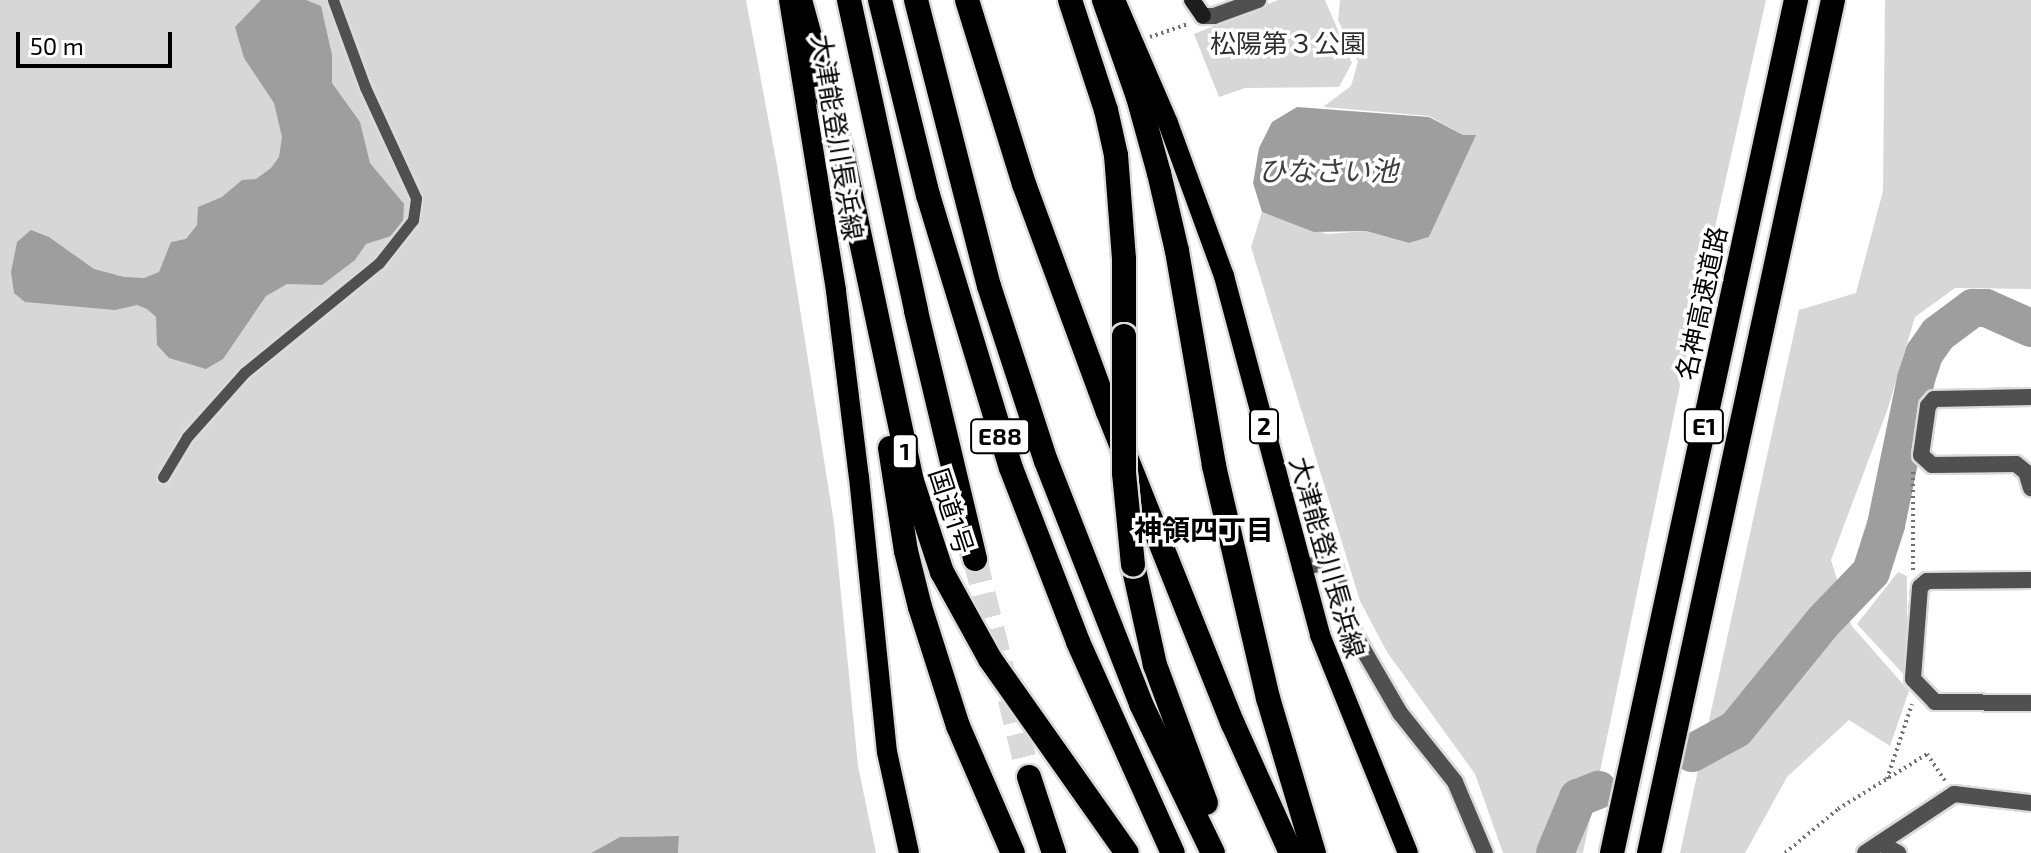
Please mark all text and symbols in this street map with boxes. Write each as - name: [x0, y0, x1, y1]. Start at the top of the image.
- scale bar: [20, 16, 176, 66]
- park label: 松陽第３公園: [1210, 27, 1366, 59]
- text: 50 m: [30, 31, 84, 60]
- street label: 大津能登川長浜線: [806, 32, 870, 242]
- water label: ひなさい池: [1258, 153, 1398, 187]
- street label: 名神高速道路: [1670, 223, 1732, 383]
- road number: 2: [1248, 406, 1280, 446]
- road number: E1: [1682, 406, 1726, 446]
- road number: E88: [970, 416, 1030, 456]
- road number: 1: [891, 431, 919, 471]
- street label: 大津能登川長浜線: [1284, 453, 1372, 661]
- street label: 国道1号: [924, 464, 980, 558]
- district label: 神領四丁目: [1134, 512, 1274, 546]

